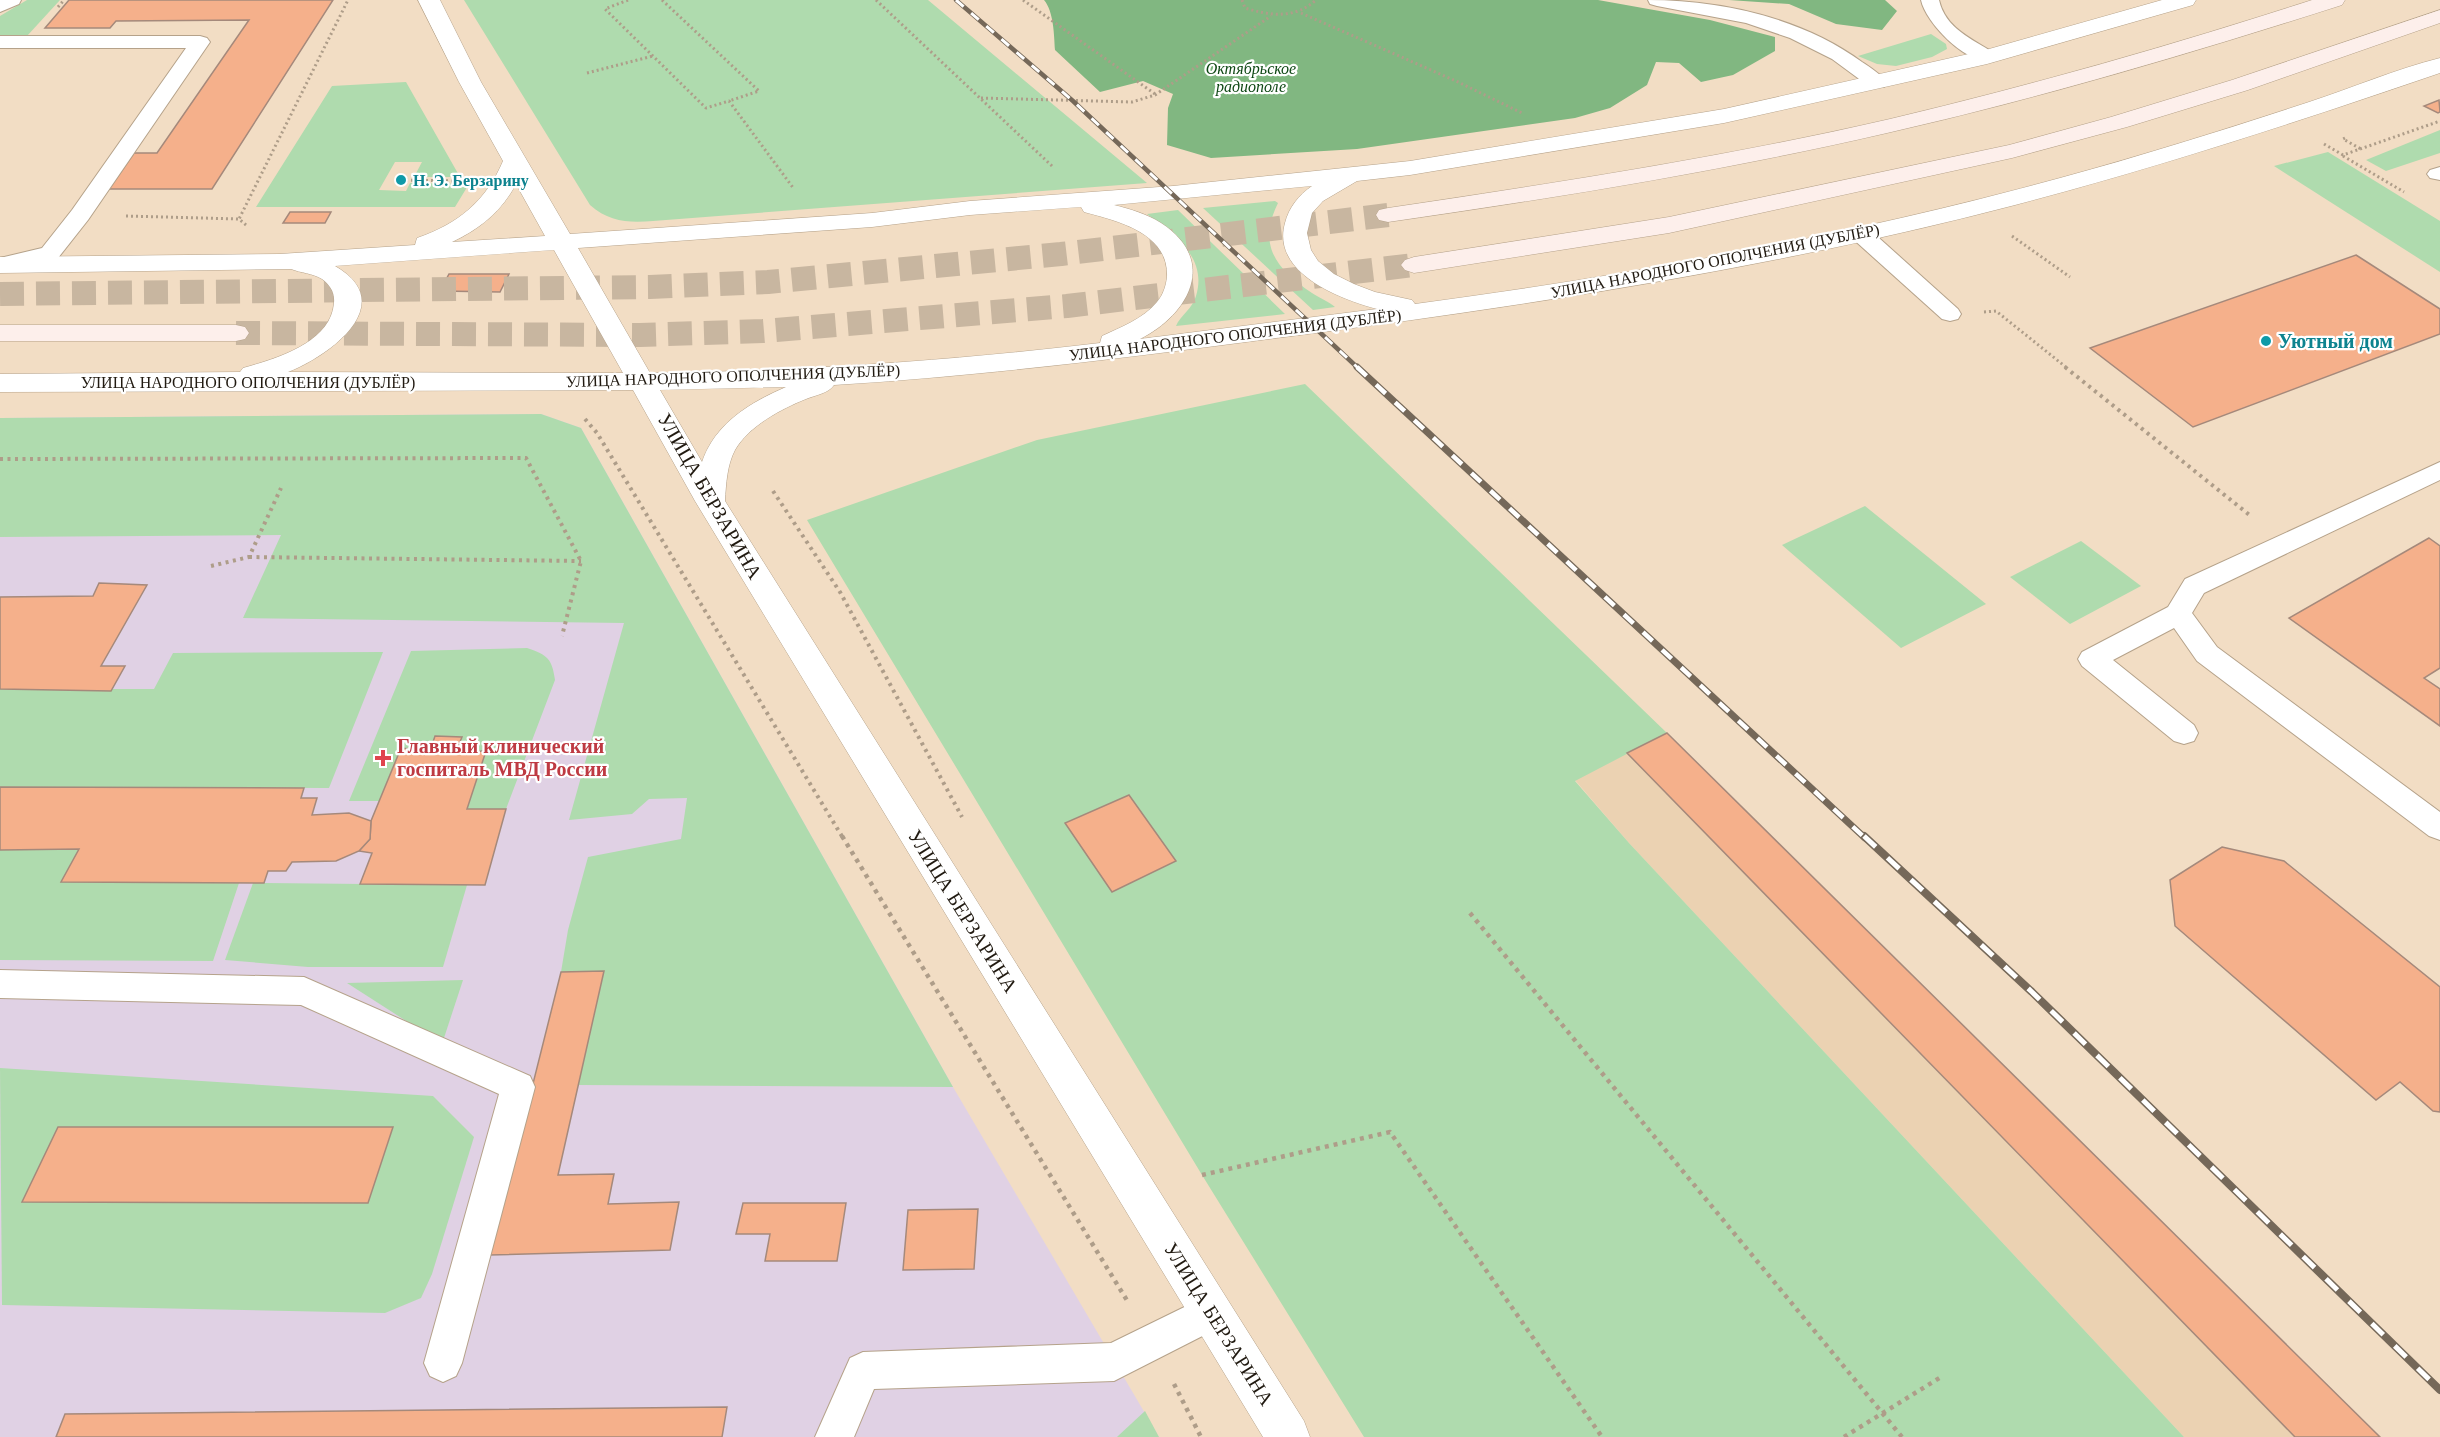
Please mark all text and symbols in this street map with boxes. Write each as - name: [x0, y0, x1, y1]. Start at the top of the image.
- park label: Октябрьское радиополе: [1206, 60, 1296, 96]
- place label: Н. Э. Берзарину: [413, 172, 529, 190]
- marker: Н. Э. Берзарину: [394, 173, 408, 187]
- street label: УЛИЦА НАРОДНОГО ОПОЛЧЕНИЯ (ДУБЛЁР): [1549, 221, 1881, 302]
- street label: УЛИЦА НАРОДНОГО ОПОЛЧЕНИЯ (ДУБЛЁР): [1068, 306, 1402, 365]
- place label: Уютный дом: [2278, 330, 2393, 352]
- marker: Уютный дом: [2259, 334, 2273, 348]
- street label: УЛИЦА НАРОДНОГО ОПОЛЧЕНИЯ (ДУБЛЁР): [566, 362, 900, 391]
- street label: УЛИЦА НАРОДНОГО ОПОЛЧЕНИЯ (ДУБЛЁР): [81, 374, 415, 392]
- street label: УЛИЦА БЕРЗАРИНА: [653, 409, 767, 584]
- place label: Главный клинический госпиталь МВД России: [397, 735, 607, 781]
- marker: Главный клинический госпиталь МВД России: [374, 749, 392, 767]
- street label: УЛИЦА БЕРЗАРИНА: [903, 826, 1022, 997]
- street label: УЛИЦА БЕРЗАРИНА: [1159, 1239, 1278, 1410]

